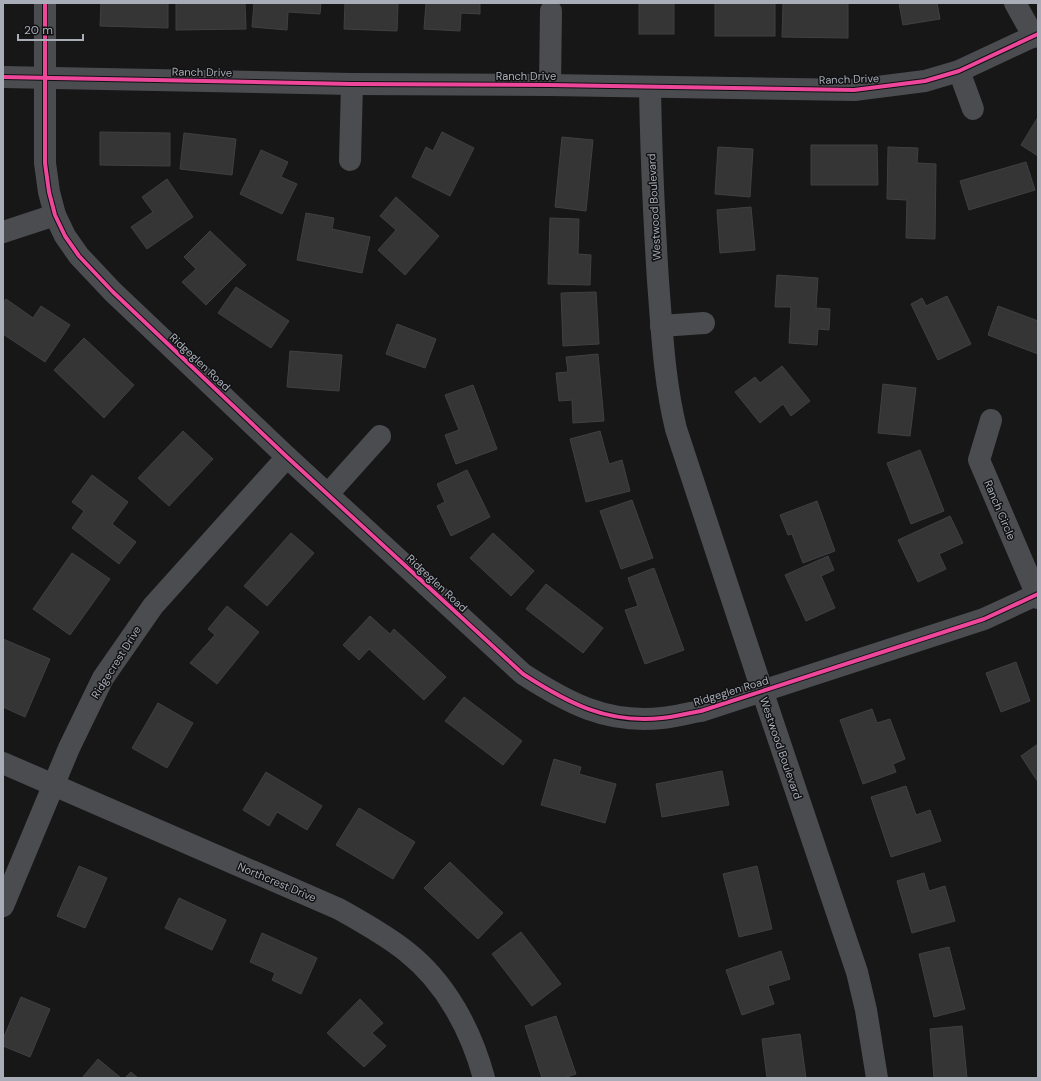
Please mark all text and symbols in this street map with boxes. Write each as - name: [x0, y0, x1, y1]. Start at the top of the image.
- scale bar: [18, 16, 83, 42]
- text: 20 m: [24, 22, 53, 38]
- street label: Ranch Drive: [172, 64, 232, 80]
- street label: Ranch Drive: [496, 69, 556, 83]
- street label: Ranch Drive: [819, 71, 879, 87]
- street label: Westwood Boulevard: [644, 153, 664, 261]
- street label: Ridgeglen Road: [167, 330, 233, 394]
- street label: Ranch Circle: [981, 478, 1019, 542]
- street label: Ridgeglen Road: [404, 551, 470, 615]
- street label: Ridgecrest Drive: [88, 623, 144, 701]
- street label: Ridgeglen Road: [692, 673, 770, 709]
- street label: Westwood Boulevard: [757, 695, 805, 801]
- street label: Northcrest Drive: [236, 859, 318, 905]

